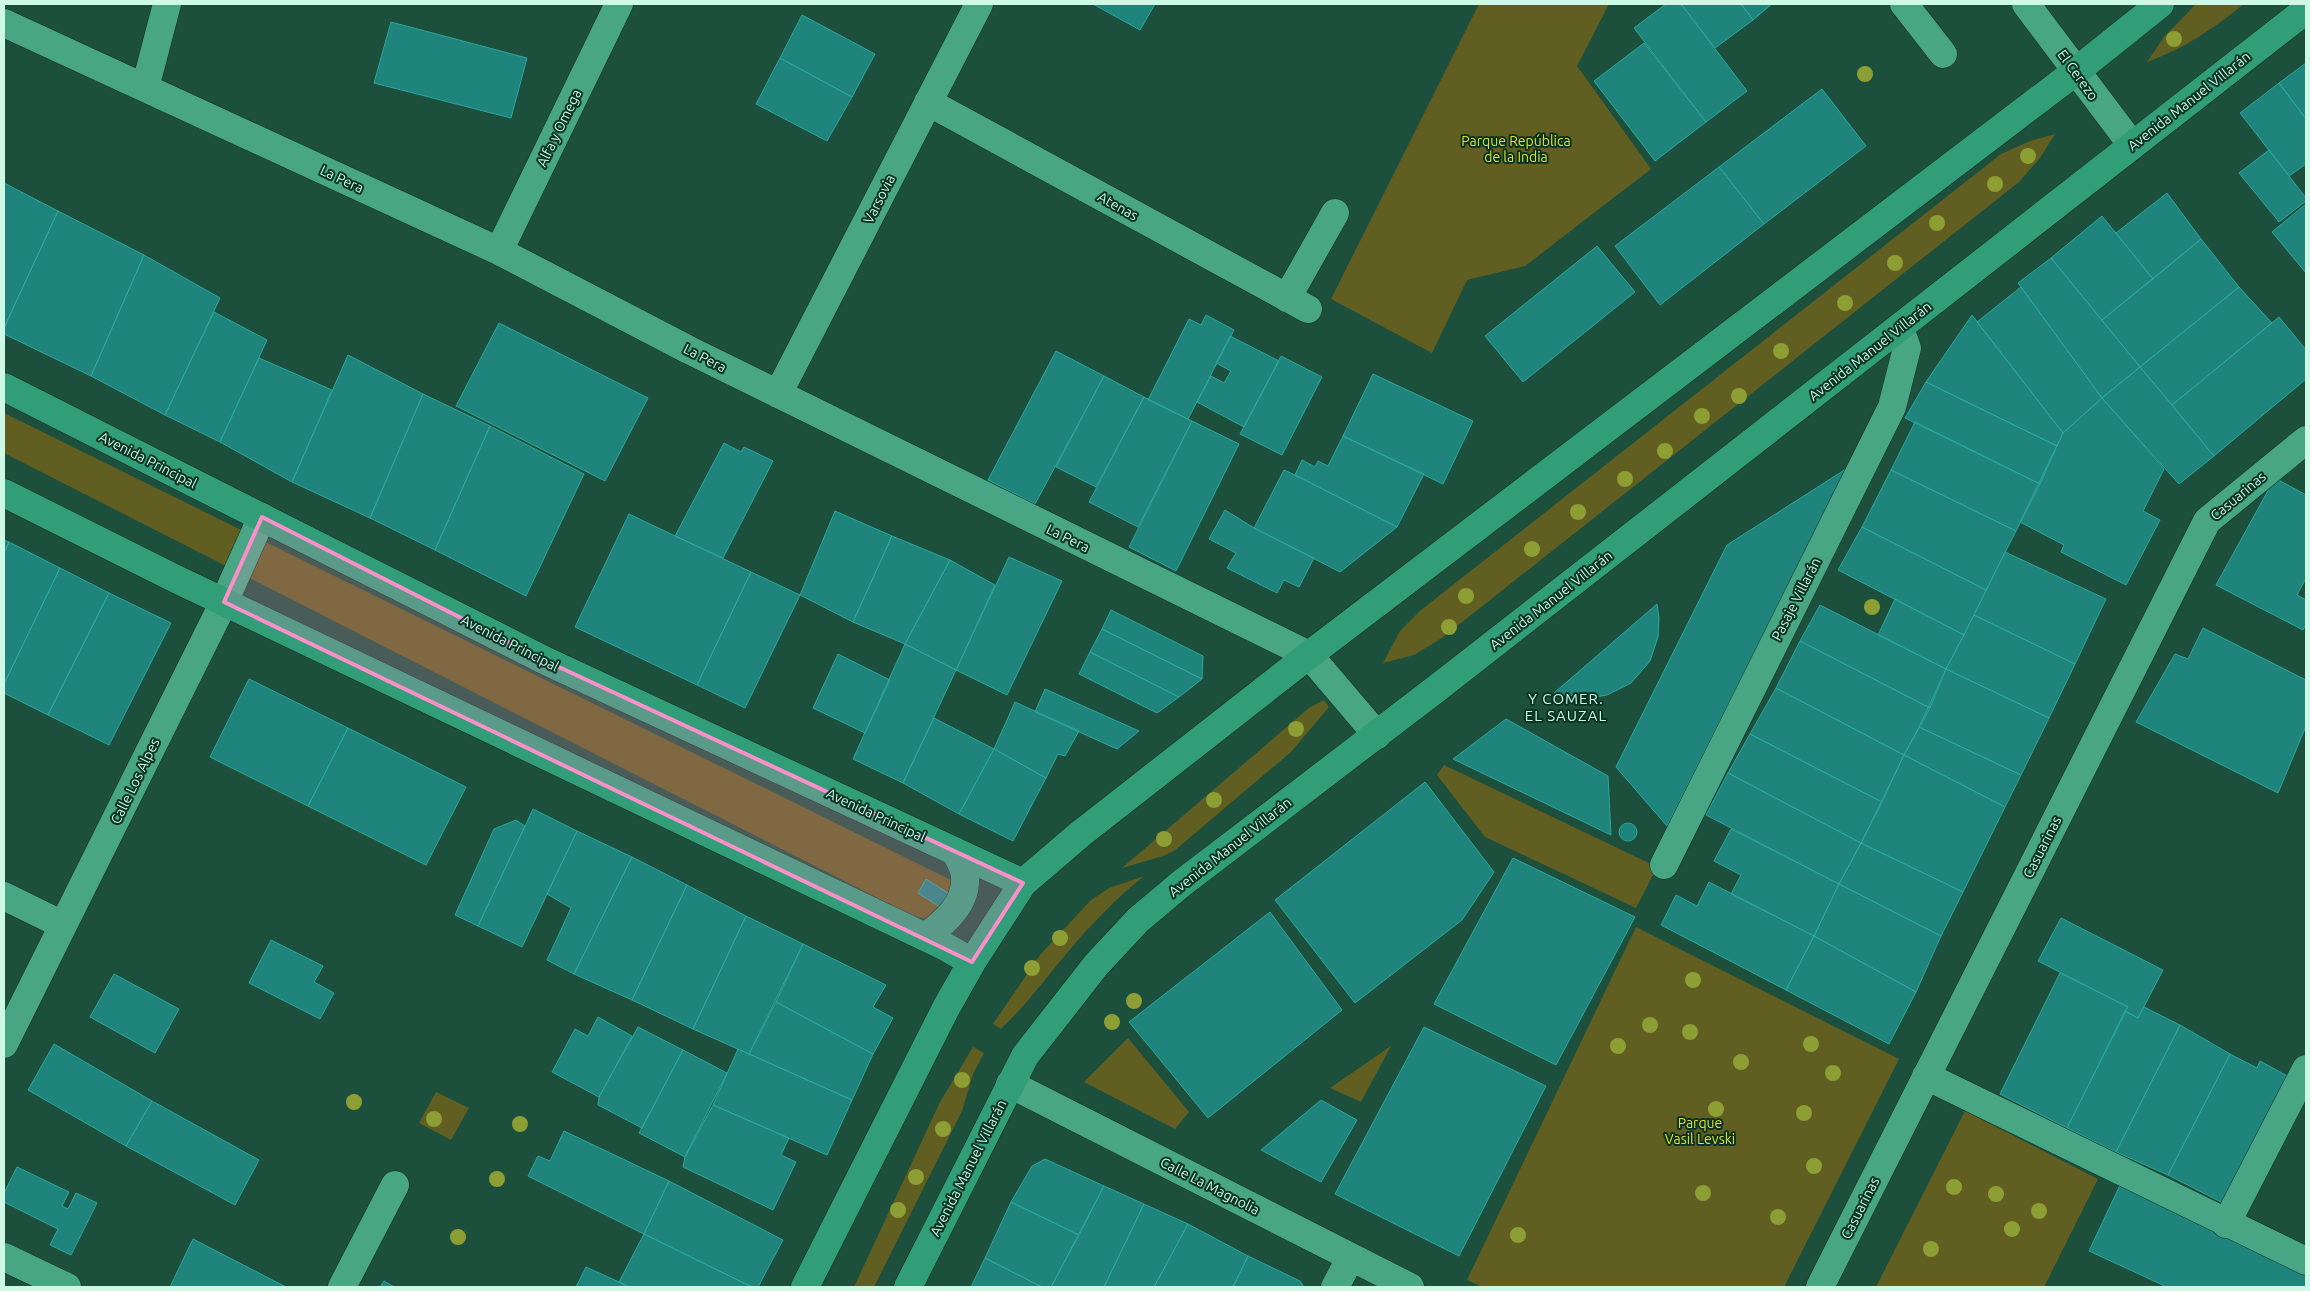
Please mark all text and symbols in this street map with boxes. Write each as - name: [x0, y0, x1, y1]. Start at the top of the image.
- street label: El Cerezo: [2054, 47, 2102, 103]
- street label: Avenida Manuel Villarán: [2125, 48, 2253, 154]
- street label: Alfa y Omega: [533, 87, 585, 169]
- park label: Parque República de la India: [1461, 133, 1571, 165]
- street label: La Pera: [318, 162, 366, 196]
- street label: Varsovia: [860, 172, 898, 226]
- street label: Atenas: [1095, 188, 1141, 224]
- street label: Avenida Manuel Villarán: [1806, 298, 1934, 404]
- street label: La Pera: [681, 340, 729, 376]
- street label: Avenida Principal: [96, 428, 200, 492]
- street label: Casuarinas: [2207, 468, 2269, 524]
- street label: La Pera: [1044, 521, 1092, 555]
- street label: Avenida Manuel Villarán: [1487, 547, 1615, 653]
- street label: Pasaje Villarán: [1768, 555, 1824, 643]
- street label: Avenida Principal: [458, 611, 562, 675]
- district label: Y COMER. EL SAUZAL: [1525, 690, 1607, 724]
- street label: Calle Los Alpes: [107, 736, 163, 826]
- street label: Avenida Principal: [824, 785, 928, 845]
- street label: Avenida Manuel Villarán: [1166, 794, 1294, 900]
- street label: Casuarinas: [2020, 813, 2064, 881]
- street label: Avenida Manuel Villarán: [927, 1097, 1009, 1239]
- park label: Parque Vasil Levski: [1665, 1115, 1735, 1147]
- street label: Calle La Magnolia: [1158, 1154, 1262, 1218]
- street label: Casuarinas: [1838, 1174, 1882, 1242]

